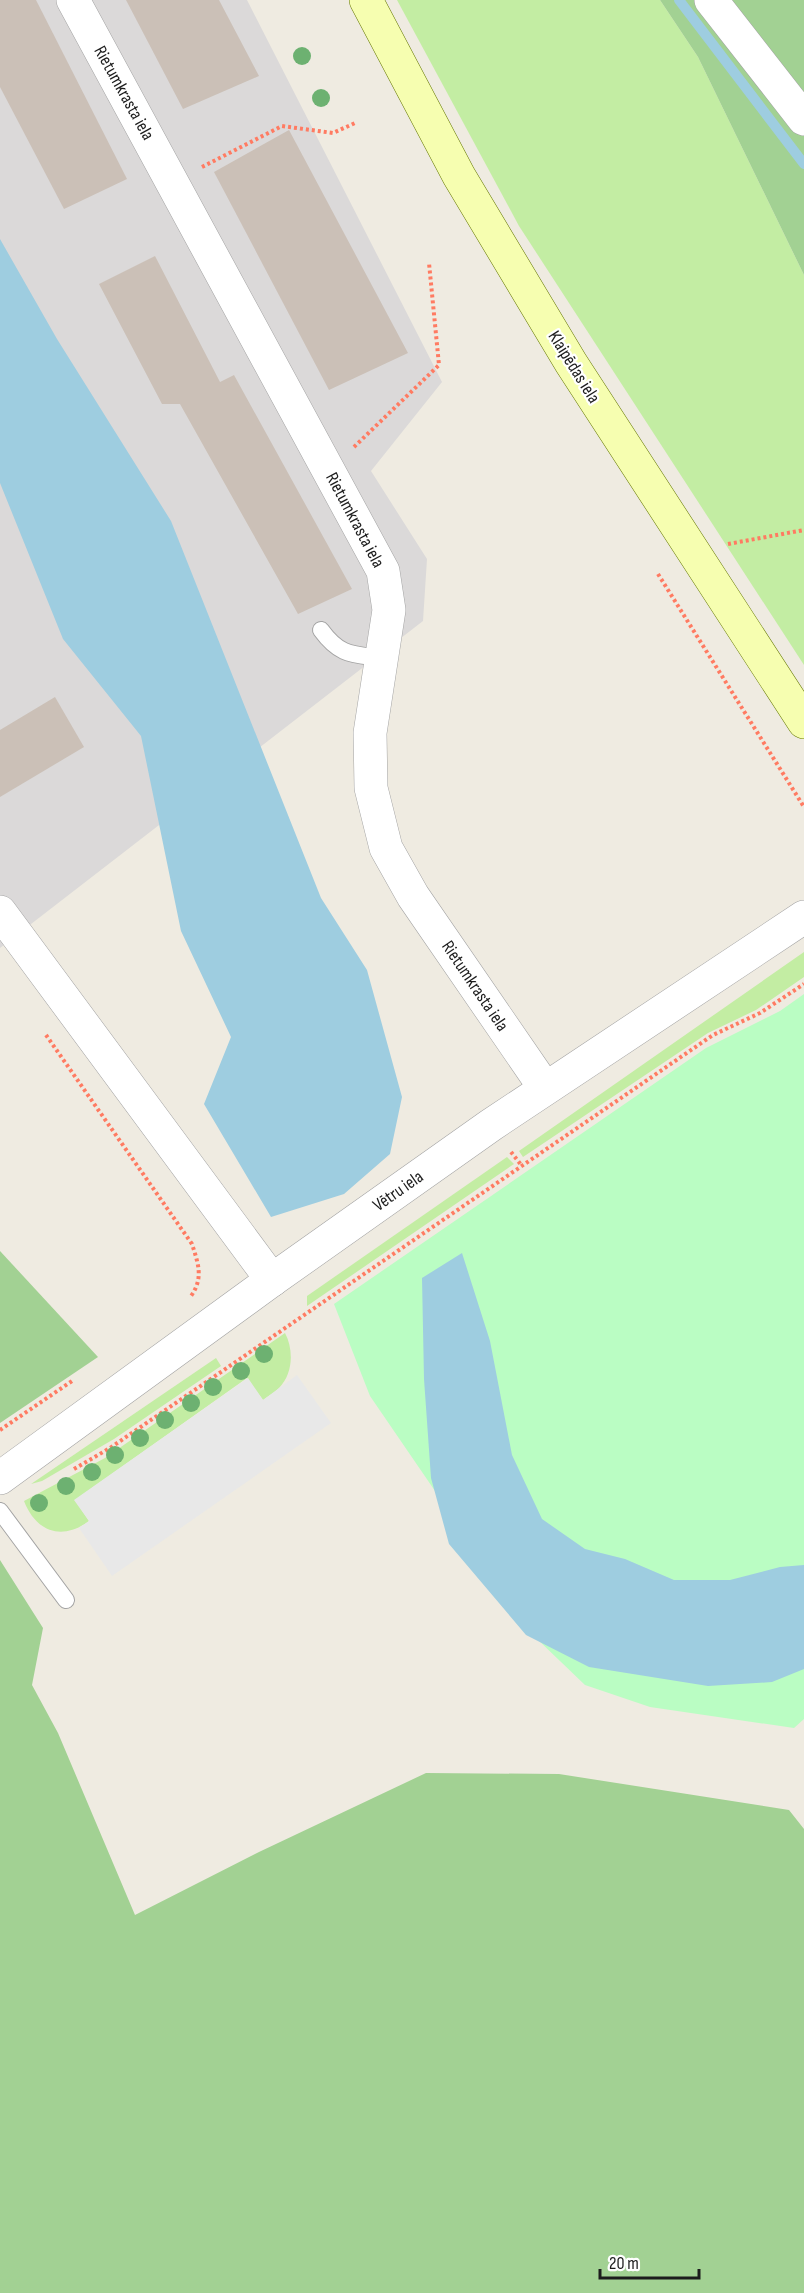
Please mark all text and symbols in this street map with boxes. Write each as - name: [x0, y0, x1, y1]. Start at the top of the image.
- street label: Rietumkrasta iela: [89, 42, 159, 144]
- street label: Klaipēdas iela: [544, 327, 604, 407]
- street label: Rietumkrasta iela: [321, 469, 389, 571]
- street label: Rietumkrasta iela: [437, 937, 513, 1035]
- street label: Vētru iela: [369, 1166, 427, 1216]
- scale bar: [600, 2242, 699, 2280]
- text: 20 m: [609, 2253, 639, 2274]

